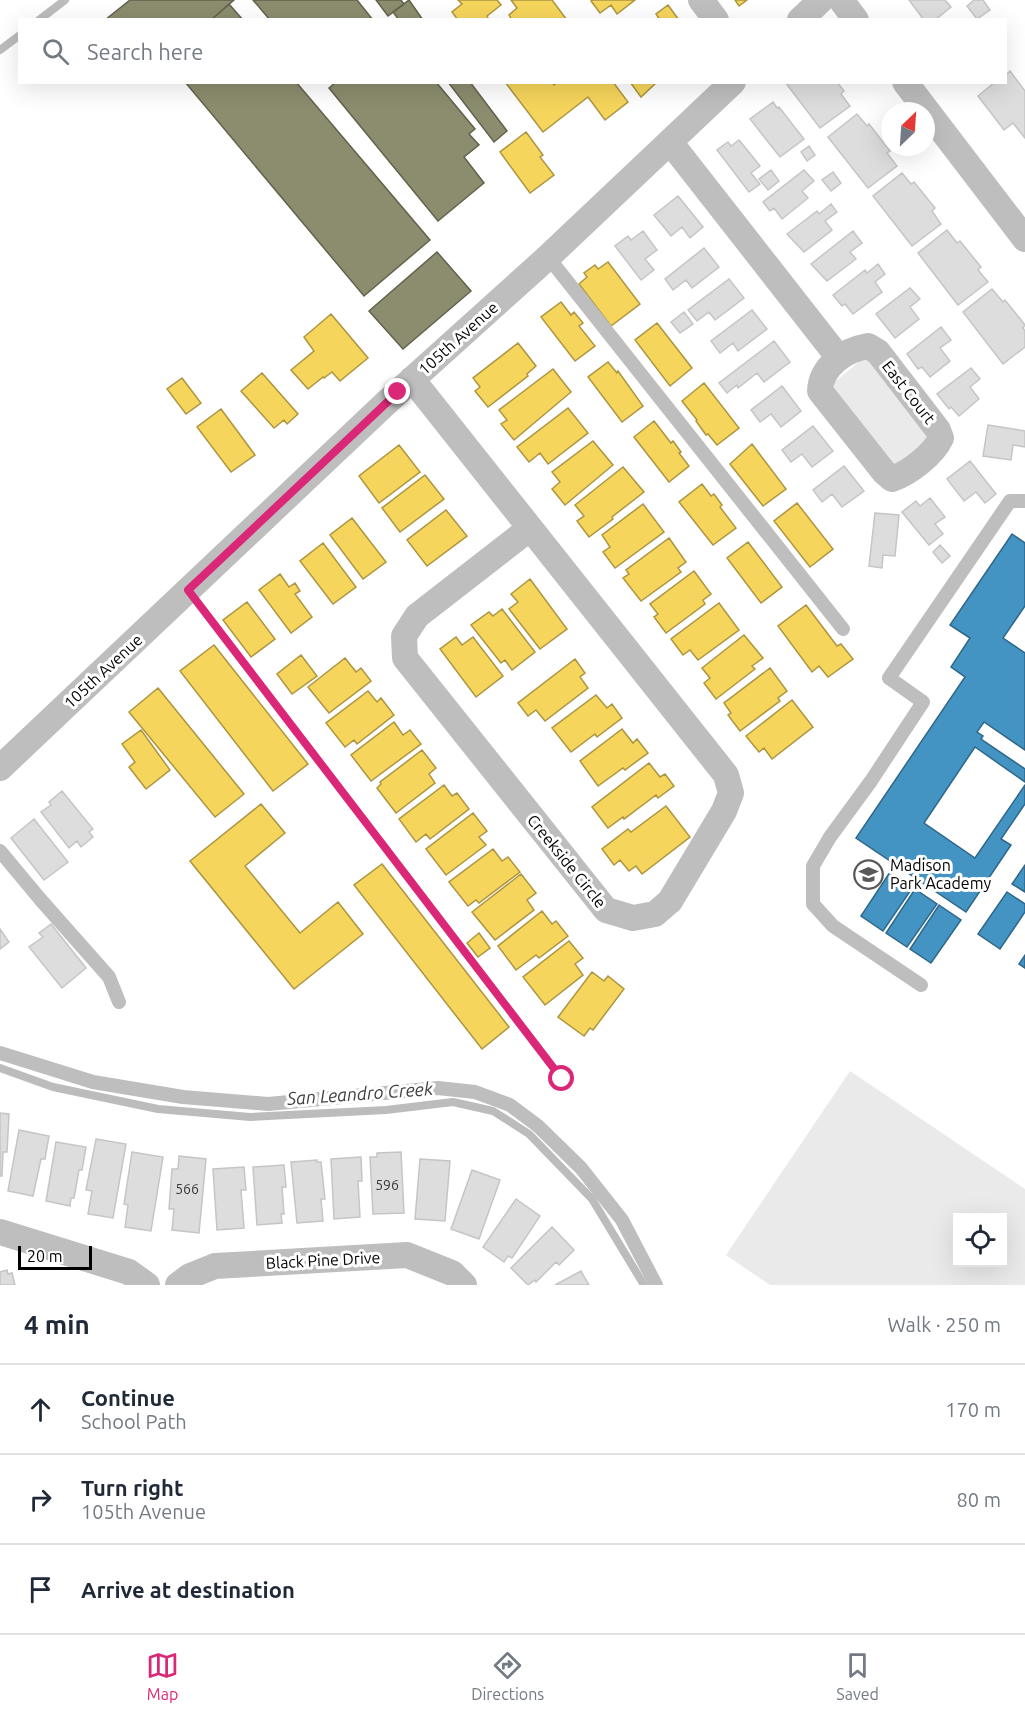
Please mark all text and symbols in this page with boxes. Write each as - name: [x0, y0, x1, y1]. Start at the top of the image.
- search box: [18, 18, 1007, 84]
- icon: search: [39, 35, 72, 68]
- text: Search here: [87, 39, 203, 64]
- north arrow: [881, 102, 935, 156]
- street label: 105th Avenue: [415, 298, 501, 378]
- street label: East Court: [879, 357, 940, 428]
- route end: [384, 378, 410, 404]
- street label: 105th Avenue: [60, 630, 146, 712]
- street label: Creekside Circle: [524, 811, 610, 911]
- place label: Madison Park Academy: [890, 856, 991, 892]
- school or university icon: Madison Park Academy: [853, 858, 885, 890]
- route start: [548, 1065, 574, 1091]
- water label: San Leandro Creek: [285, 1078, 434, 1108]
- house number: 596: [375, 1177, 399, 1193]
- house number: 566: [175, 1181, 199, 1197]
- map controls: [953, 1213, 1007, 1267]
- button: locate: [953, 1213, 1007, 1267]
- scale bar: [18, 1243, 92, 1270]
- text: 20 m: [27, 1247, 63, 1265]
- street label: Black Pine Drive: [265, 1248, 381, 1272]
- text: 4 min: [24, 1310, 90, 1339]
- text: Walk · 250 m: [888, 1313, 1001, 1336]
- text: Continue: [81, 1385, 175, 1410]
- icon: ahead: [24, 1393, 57, 1426]
- text: 170 m: [945, 1398, 1001, 1421]
- text: School Path: [81, 1410, 187, 1433]
- text: Turn right: [81, 1475, 183, 1500]
- icon: right: [24, 1483, 57, 1516]
- text: 80 m: [957, 1488, 1001, 1511]
- text: 105th Avenue: [81, 1500, 206, 1523]
- icon: arrive: [24, 1573, 57, 1606]
- text: Arrive at destination: [81, 1577, 295, 1602]
- tab: Map: [146, 1649, 179, 1703]
- tab: Directions: [471, 1649, 544, 1703]
- tab: Saved: [836, 1649, 879, 1703]

